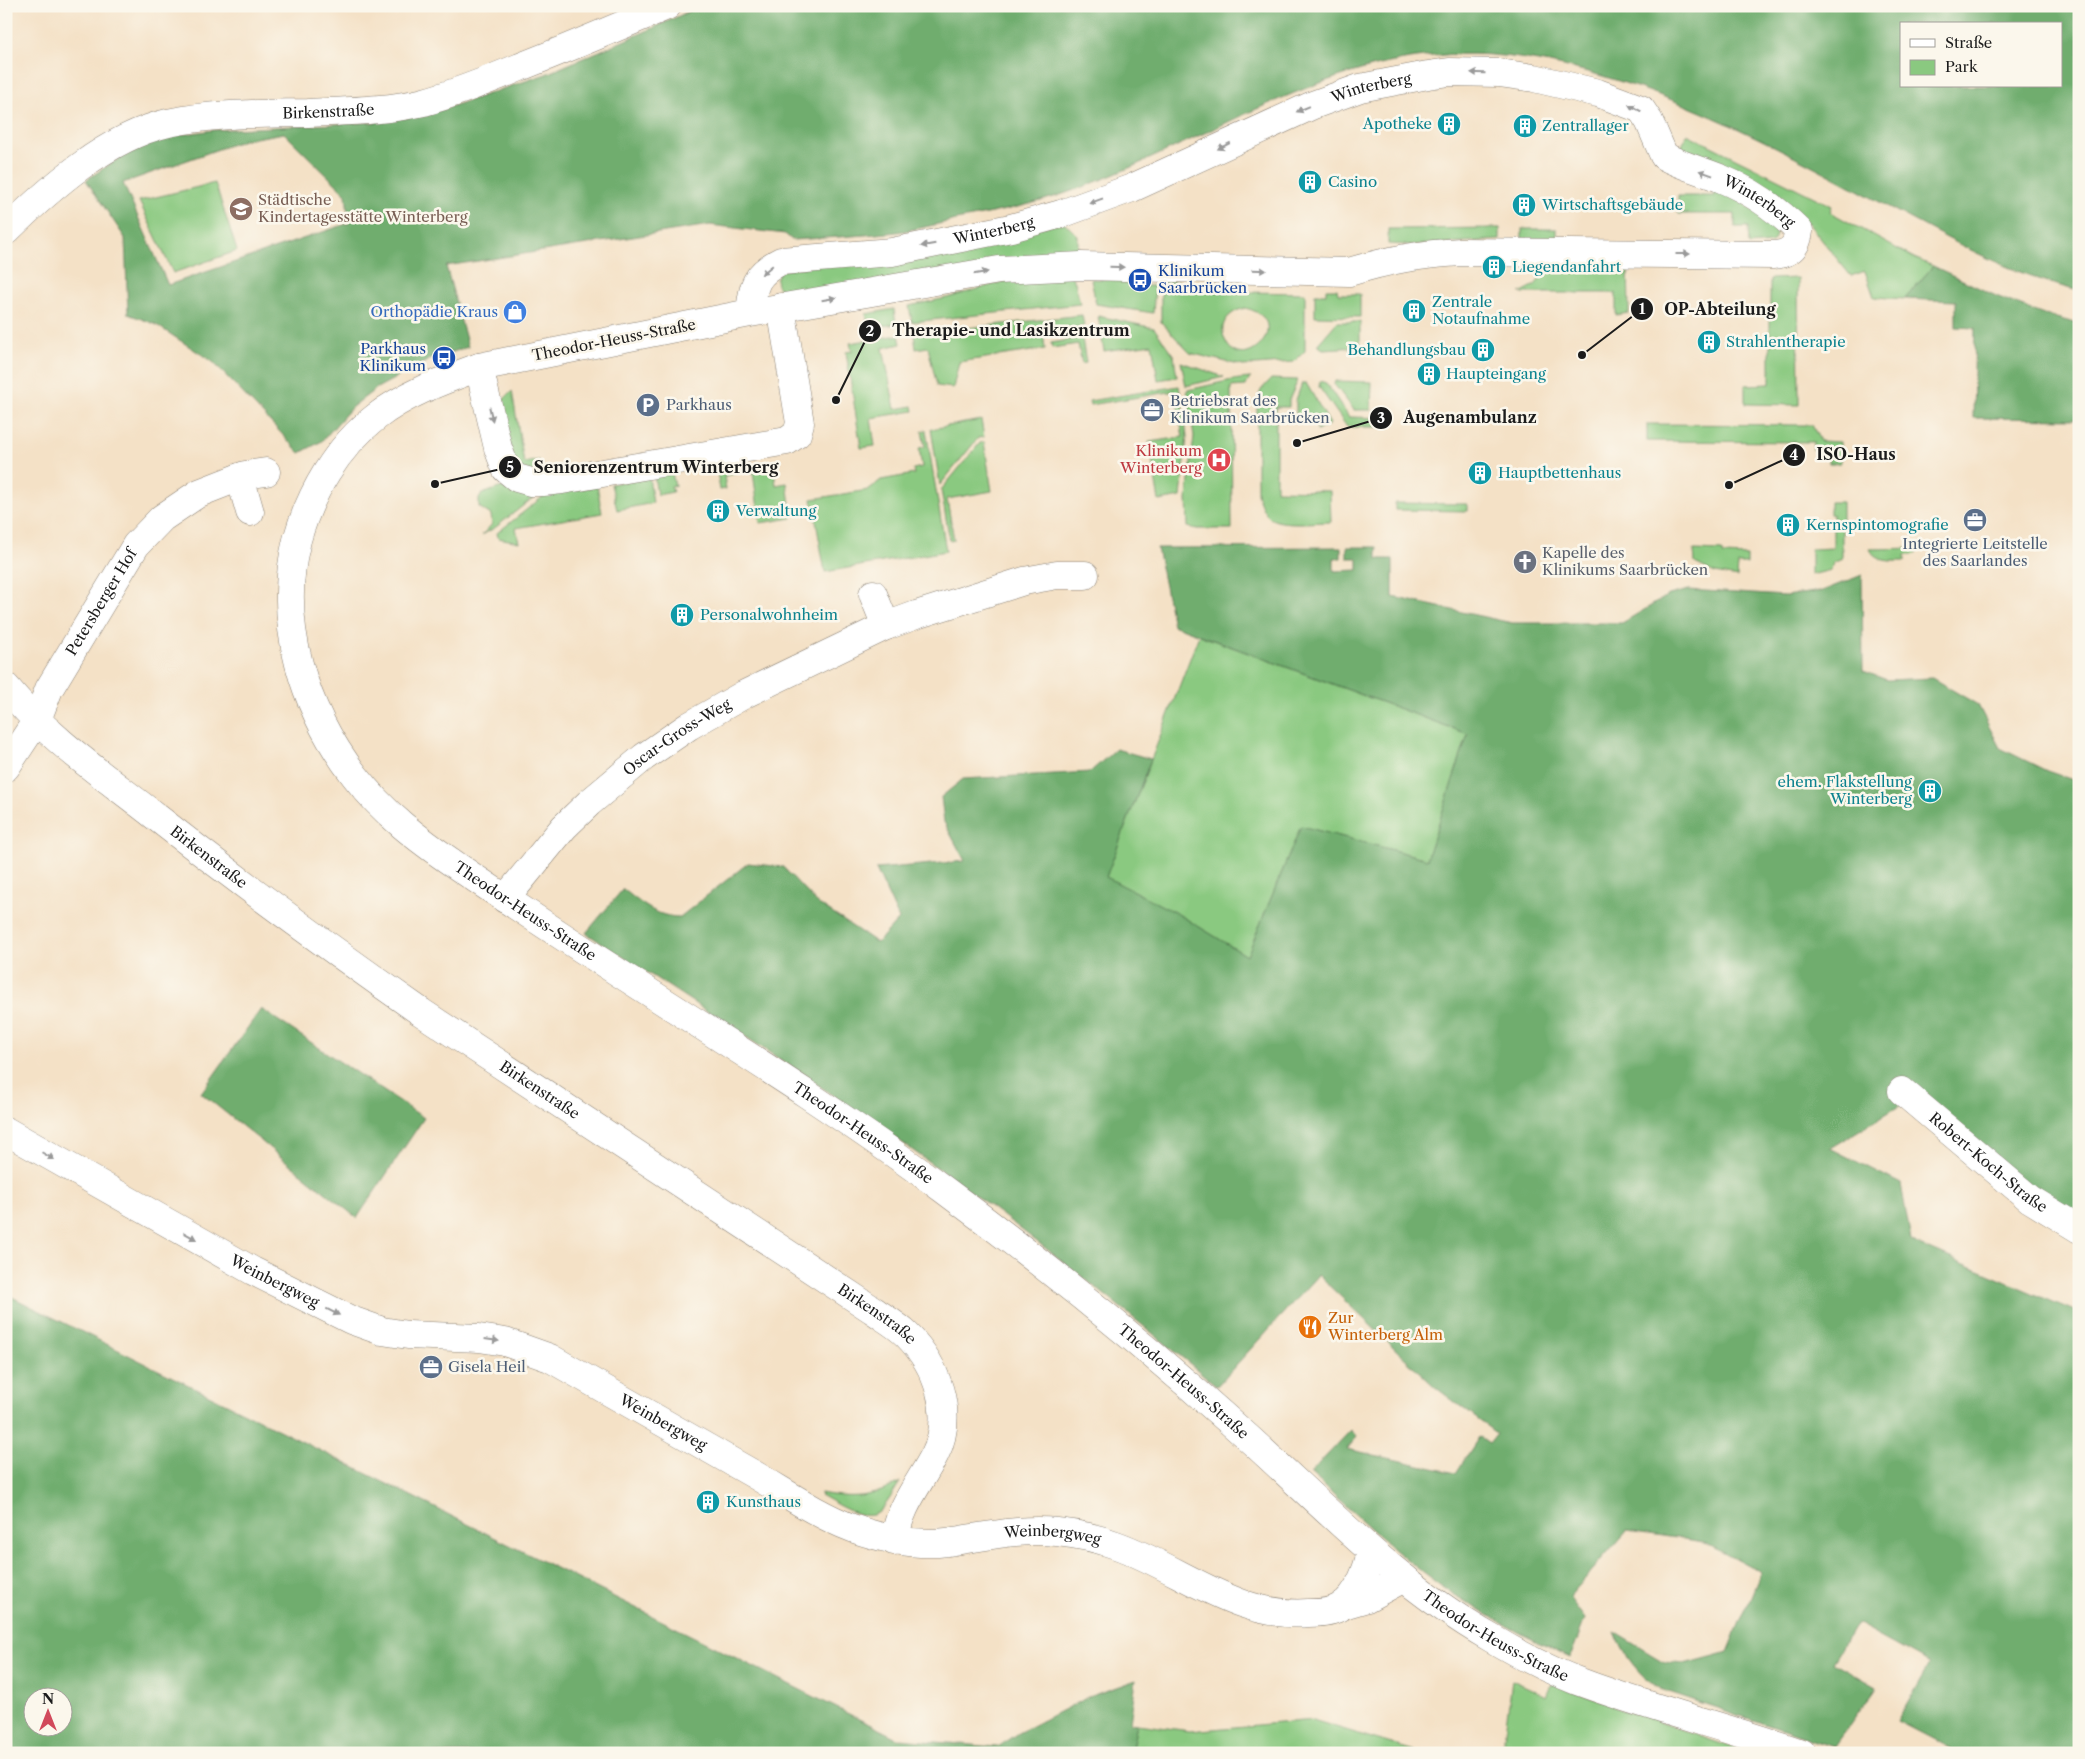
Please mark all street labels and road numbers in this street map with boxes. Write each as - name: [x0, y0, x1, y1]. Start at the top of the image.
- street label: Winterberg: [1327, 68, 1413, 107]
- street label: Birkenstraße: [282, 100, 375, 122]
- street label: Winterberg: [1720, 170, 1799, 232]
- street label: Winterberg: [951, 212, 1036, 249]
- street label: Theodor-Heuss-Straße: [530, 314, 697, 365]
- street label: Petersberger Hof: [61, 544, 141, 659]
- street label: Oscar-Gross-Weg: [619, 694, 734, 779]
- street label: Birkenstraße: [166, 821, 251, 892]
- street label: Theodor-Heuss-Straße: [451, 857, 600, 965]
- street label: Birkenstraße: [496, 1057, 583, 1123]
- street label: Theodor-Heuss-Straße: [789, 1077, 937, 1188]
- street label: Robert-Koch-Straße: [1925, 1108, 2051, 1216]
- street label: Weinbergweg: [226, 1250, 323, 1312]
- street label: Birkenstraße: [834, 1279, 921, 1348]
- street label: Theodor-Heuss-Straße: [1114, 1320, 1253, 1443]
- street label: Weinbergweg: [615, 1389, 711, 1455]
- street label: Weinbergweg: [1002, 1521, 1103, 1549]
- street label: Theodor-Heuss-Straße: [1419, 1585, 1572, 1685]

